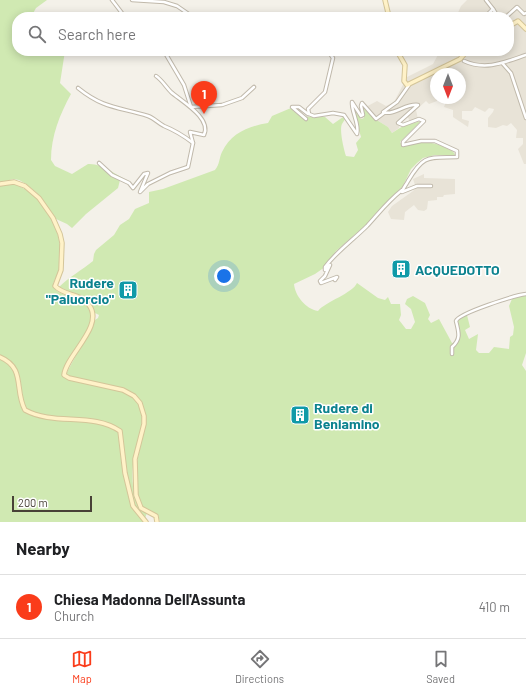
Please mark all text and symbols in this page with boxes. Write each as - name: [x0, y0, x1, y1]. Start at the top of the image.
- search box: [12, 12, 514, 56]
- icon: search: [26, 23, 48, 45]
- text: Search here: [58, 25, 136, 43]
- north arrow: [430, 68, 466, 104]
- pin: 1: [191, 81, 217, 114]
- building icon: ACQUEDOTTO: [390, 258, 412, 280]
- place label: ACQUEDOTTO: [415, 261, 500, 278]
- your location: [214, 266, 234, 286]
- place label: Rudere "Paluorcio": [46, 274, 114, 307]
- building icon: Rudere "Paluorcio": [117, 279, 139, 301]
- place label: Rudere di Beniamino: [314, 399, 380, 432]
- building icon: Rudere di Beniamino: [289, 404, 311, 426]
- scale bar: [12, 494, 92, 513]
- text: 200 m: [18, 496, 48, 509]
- text: Nearby: [16, 538, 70, 558]
- text: Chiesa Madonna Dell'Assunta: [54, 590, 246, 608]
- text: 1: [27, 599, 31, 615]
- text: 410 m: [479, 599, 510, 615]
- text: Church: [54, 608, 94, 624]
- tab: Map: [71, 648, 93, 685]
- tab: Directions: [235, 648, 284, 685]
- tab: Saved: [426, 648, 455, 685]

